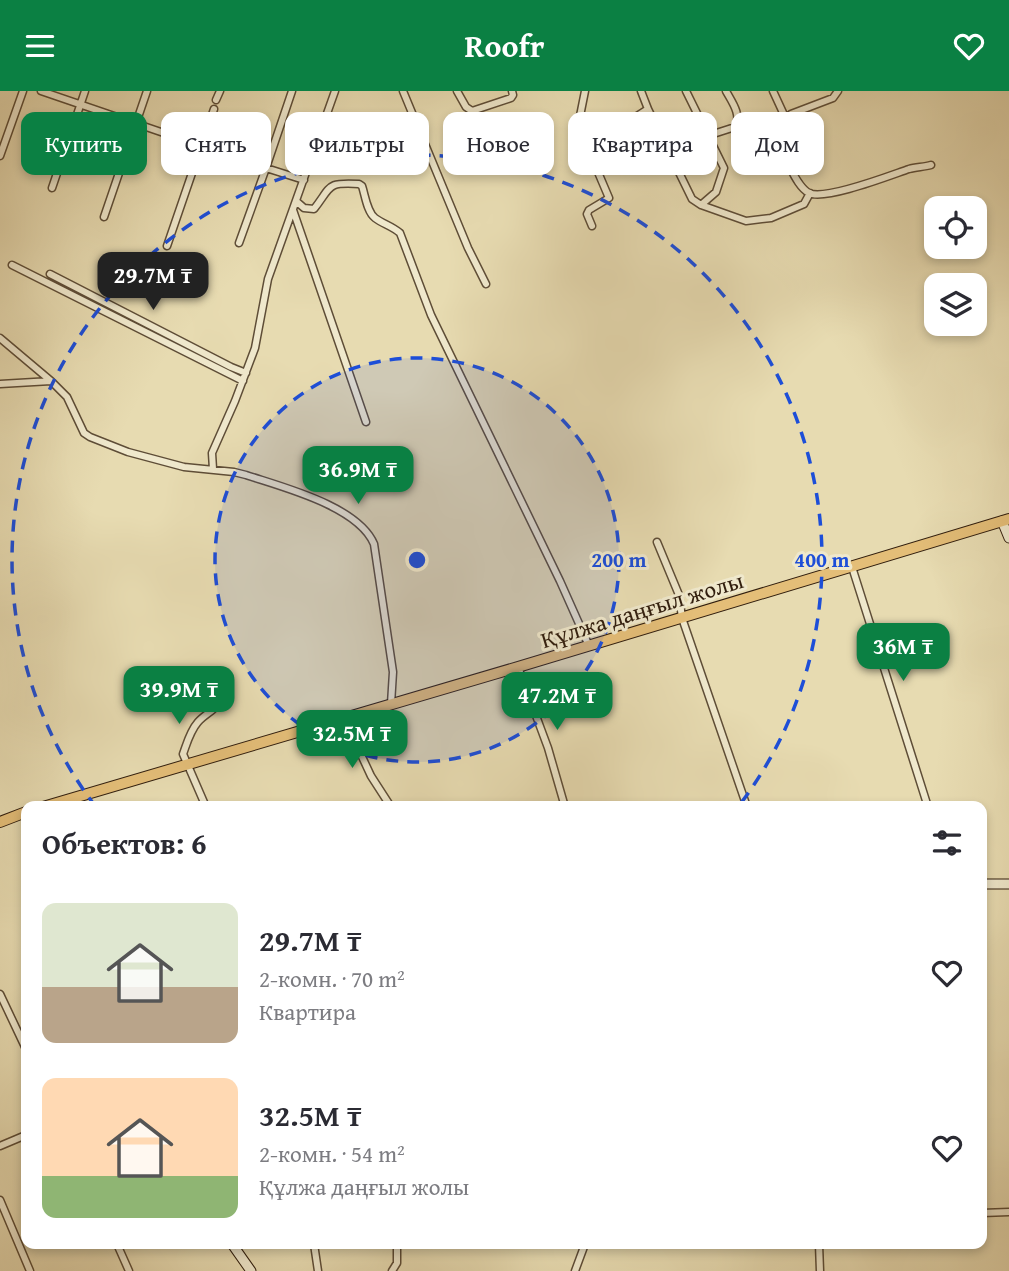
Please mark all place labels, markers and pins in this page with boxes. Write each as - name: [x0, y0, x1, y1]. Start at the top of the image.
- pin: 29.7M ₸: [88, 253, 218, 312]
- pin: 36.9M ₸: [293, 447, 423, 506]
- centre of rings: [405, 548, 429, 572]
- pin: 36M ₸: [854, 623, 952, 683]
- pin: 39.9M ₸: [114, 667, 244, 726]
- pin: 47.2M ₸: [492, 673, 622, 732]
- pin: 32.5M ₸: [287, 711, 417, 770]

